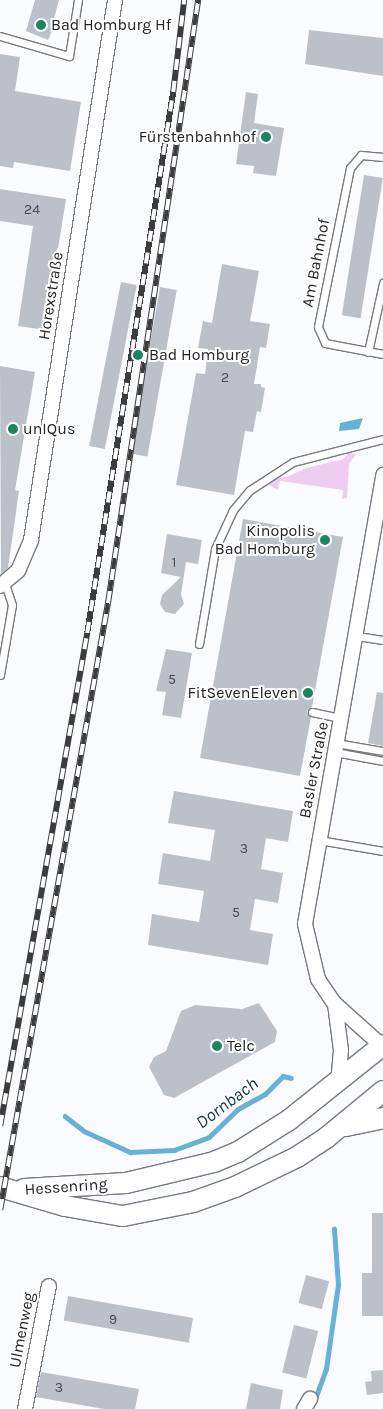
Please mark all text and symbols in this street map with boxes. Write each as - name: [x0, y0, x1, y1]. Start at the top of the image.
- place label: Bad Homburg Hf: [51, 15, 171, 35]
- marker: Bad Homburg Hf: [35, 19, 47, 31]
- place label: Fürstenbahnhof: [139, 127, 256, 147]
- marker: Fürstenbahnhof: [260, 131, 272, 143]
- house number: 24: [24, 202, 40, 218]
- street label: Am Bahnhof: [298, 217, 334, 309]
- street label: Horexstraße: [35, 251, 67, 341]
- place label: Bad Homburg: [149, 345, 249, 365]
- marker: Bad Homburg: [131, 348, 145, 362]
- house number: 2: [221, 370, 229, 386]
- place label: unIQus: [23, 419, 75, 439]
- marker: unIQus: [7, 423, 19, 435]
- place label: Kinopolis Bad Homburg: [215, 521, 315, 559]
- marker: Kinopolis Bad Homburg: [319, 534, 331, 546]
- house number: 1: [172, 555, 176, 571]
- house number: 5: [168, 672, 176, 688]
- place label: FitSevenEleven: [187, 683, 298, 703]
- marker: FitSevenEleven: [302, 687, 314, 699]
- street label: Basler Straße: [295, 720, 333, 820]
- house number: 3: [240, 841, 248, 857]
- house number: 5: [232, 905, 240, 921]
- place label: Telc: [227, 1036, 255, 1056]
- marker: Telc: [211, 1040, 223, 1052]
- water label: Dornbach: [192, 1073, 262, 1133]
- street label: Hessenring: [24, 1175, 108, 1199]
- street label: Ulmenweg: [5, 1291, 39, 1369]
- house number: 9: [109, 1312, 117, 1328]
- house number: 3: [55, 1380, 63, 1396]

